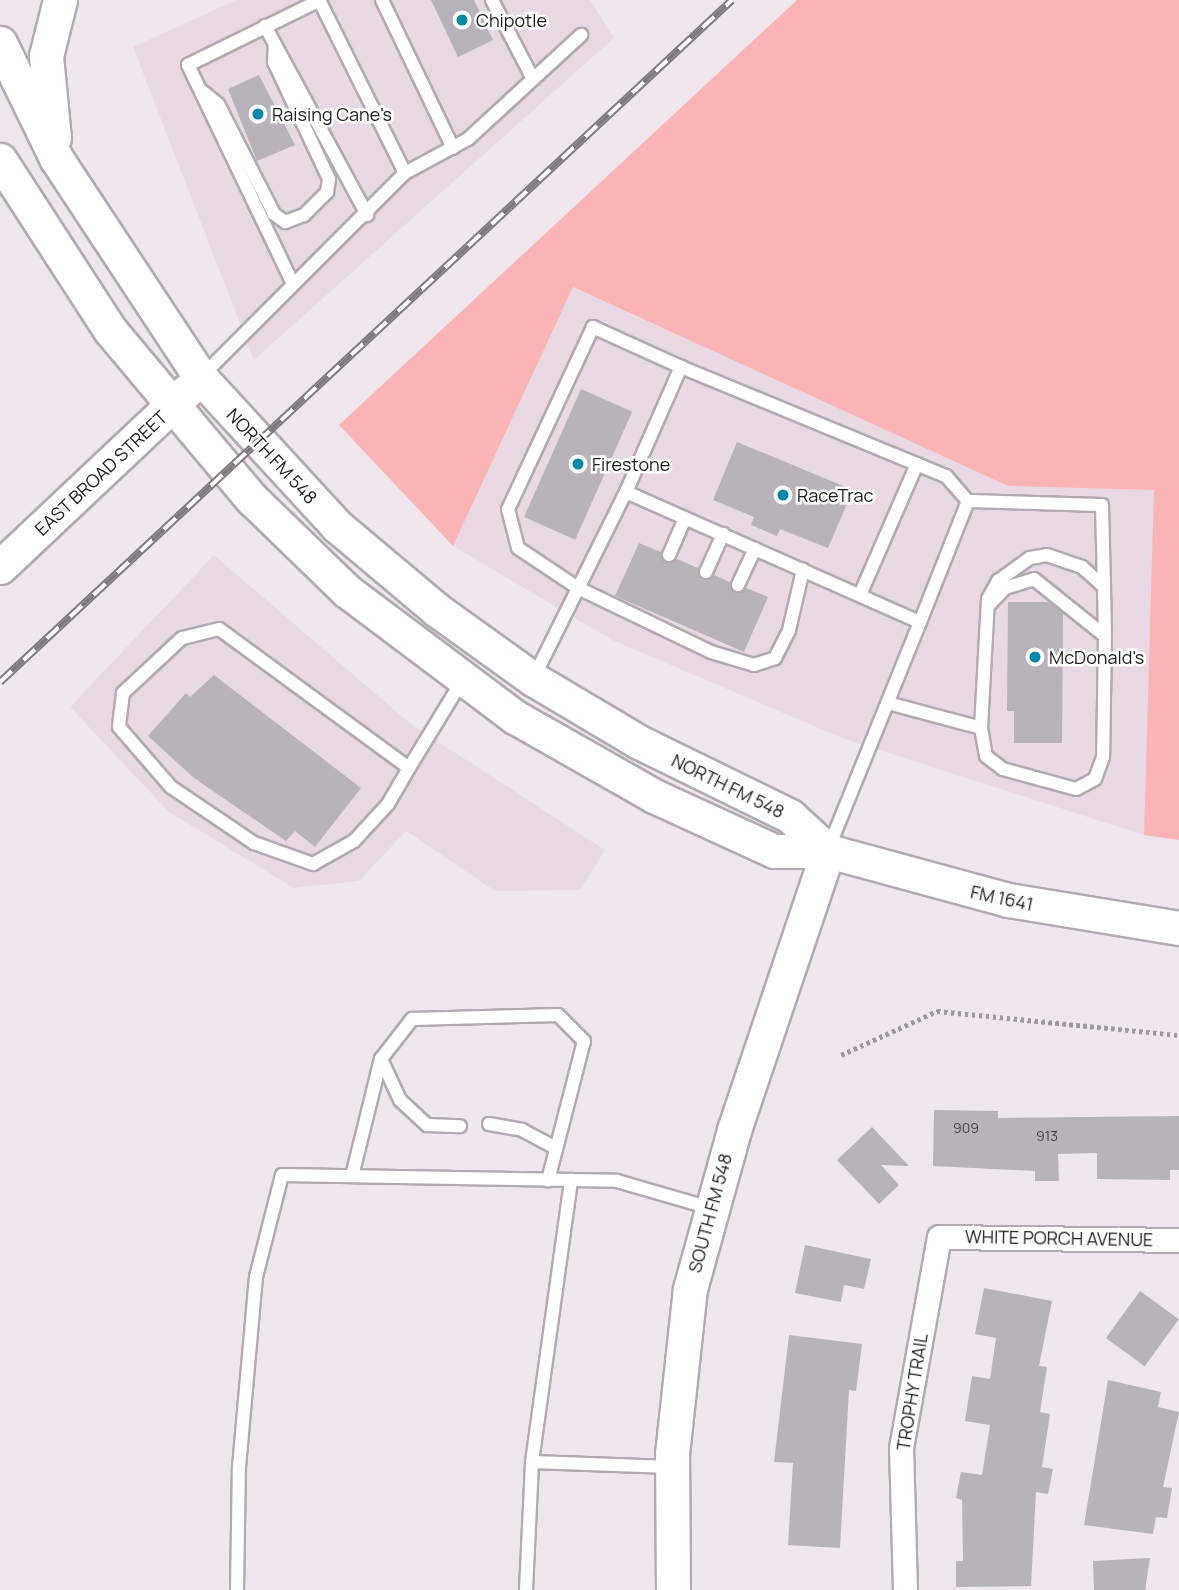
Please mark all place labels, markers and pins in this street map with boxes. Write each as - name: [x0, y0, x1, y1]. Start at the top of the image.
- place label: Chipotle: [476, 9, 547, 31]
- marker: Chipotle: [454, 12, 470, 28]
- place label: Raising Cane's: [272, 103, 392, 125]
- marker: Raising Cane's: [250, 106, 266, 122]
- place label: Firestone: [592, 453, 670, 475]
- marker: Firestone: [570, 456, 586, 472]
- place label: RaceTrac: [797, 484, 873, 506]
- marker: RaceTrac: [775, 487, 791, 503]
- place label: McDonald's: [1049, 646, 1144, 668]
- marker: McDonald's: [1027, 649, 1043, 665]

